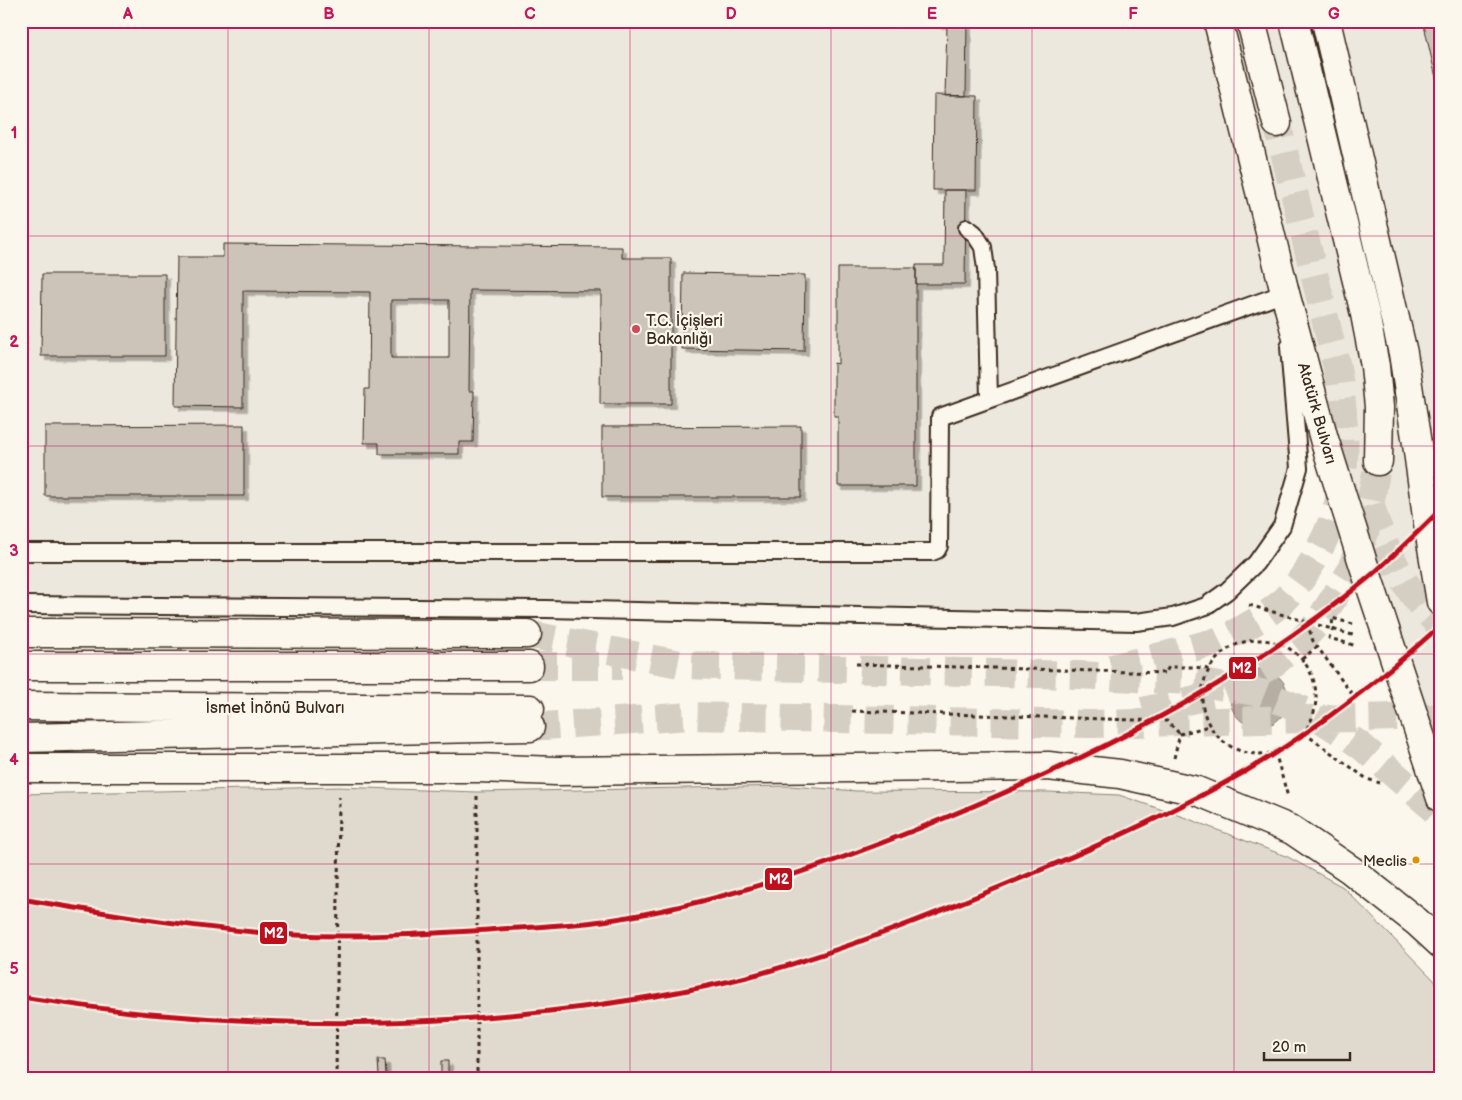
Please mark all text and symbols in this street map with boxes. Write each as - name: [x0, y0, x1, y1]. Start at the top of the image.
- text: A: [122, 5, 133, 24]
- text: B: [323, 5, 335, 24]
- text: C: [524, 5, 536, 24]
- text: D: [725, 5, 737, 24]
- text: E: [927, 5, 937, 24]
- text: F: [1128, 5, 1138, 24]
- text: G: [1328, 5, 1340, 24]
- text: 1: [11, 124, 17, 143]
- place label: T.C. İçişleri Bakanlığı: [646, 310, 723, 349]
- marker: T.C. İçişleri Bakanlığı: [630, 323, 642, 335]
- text: 2: [9, 333, 19, 352]
- street label: Atatürk Bulvarı: [1293, 361, 1340, 466]
- text: 3: [9, 542, 19, 561]
- line badge: M2: [1228, 656, 1257, 680]
- text: M2: [1232, 660, 1253, 677]
- street label: İsmet İnönü Bulvarı: [206, 697, 344, 718]
- text: 4: [9, 751, 19, 770]
- place label: Meclis: [1363, 852, 1408, 871]
- marker: Meclis: [1411, 855, 1421, 865]
- line badge: M2: [764, 867, 793, 891]
- text: M2: [769, 871, 790, 888]
- line badge: M2: [259, 921, 288, 945]
- text: M2: [264, 925, 285, 942]
- text: 5: [9, 960, 19, 979]
- scale bar: [1264, 1030, 1351, 1062]
- text: 20 m: [1272, 1038, 1306, 1057]

